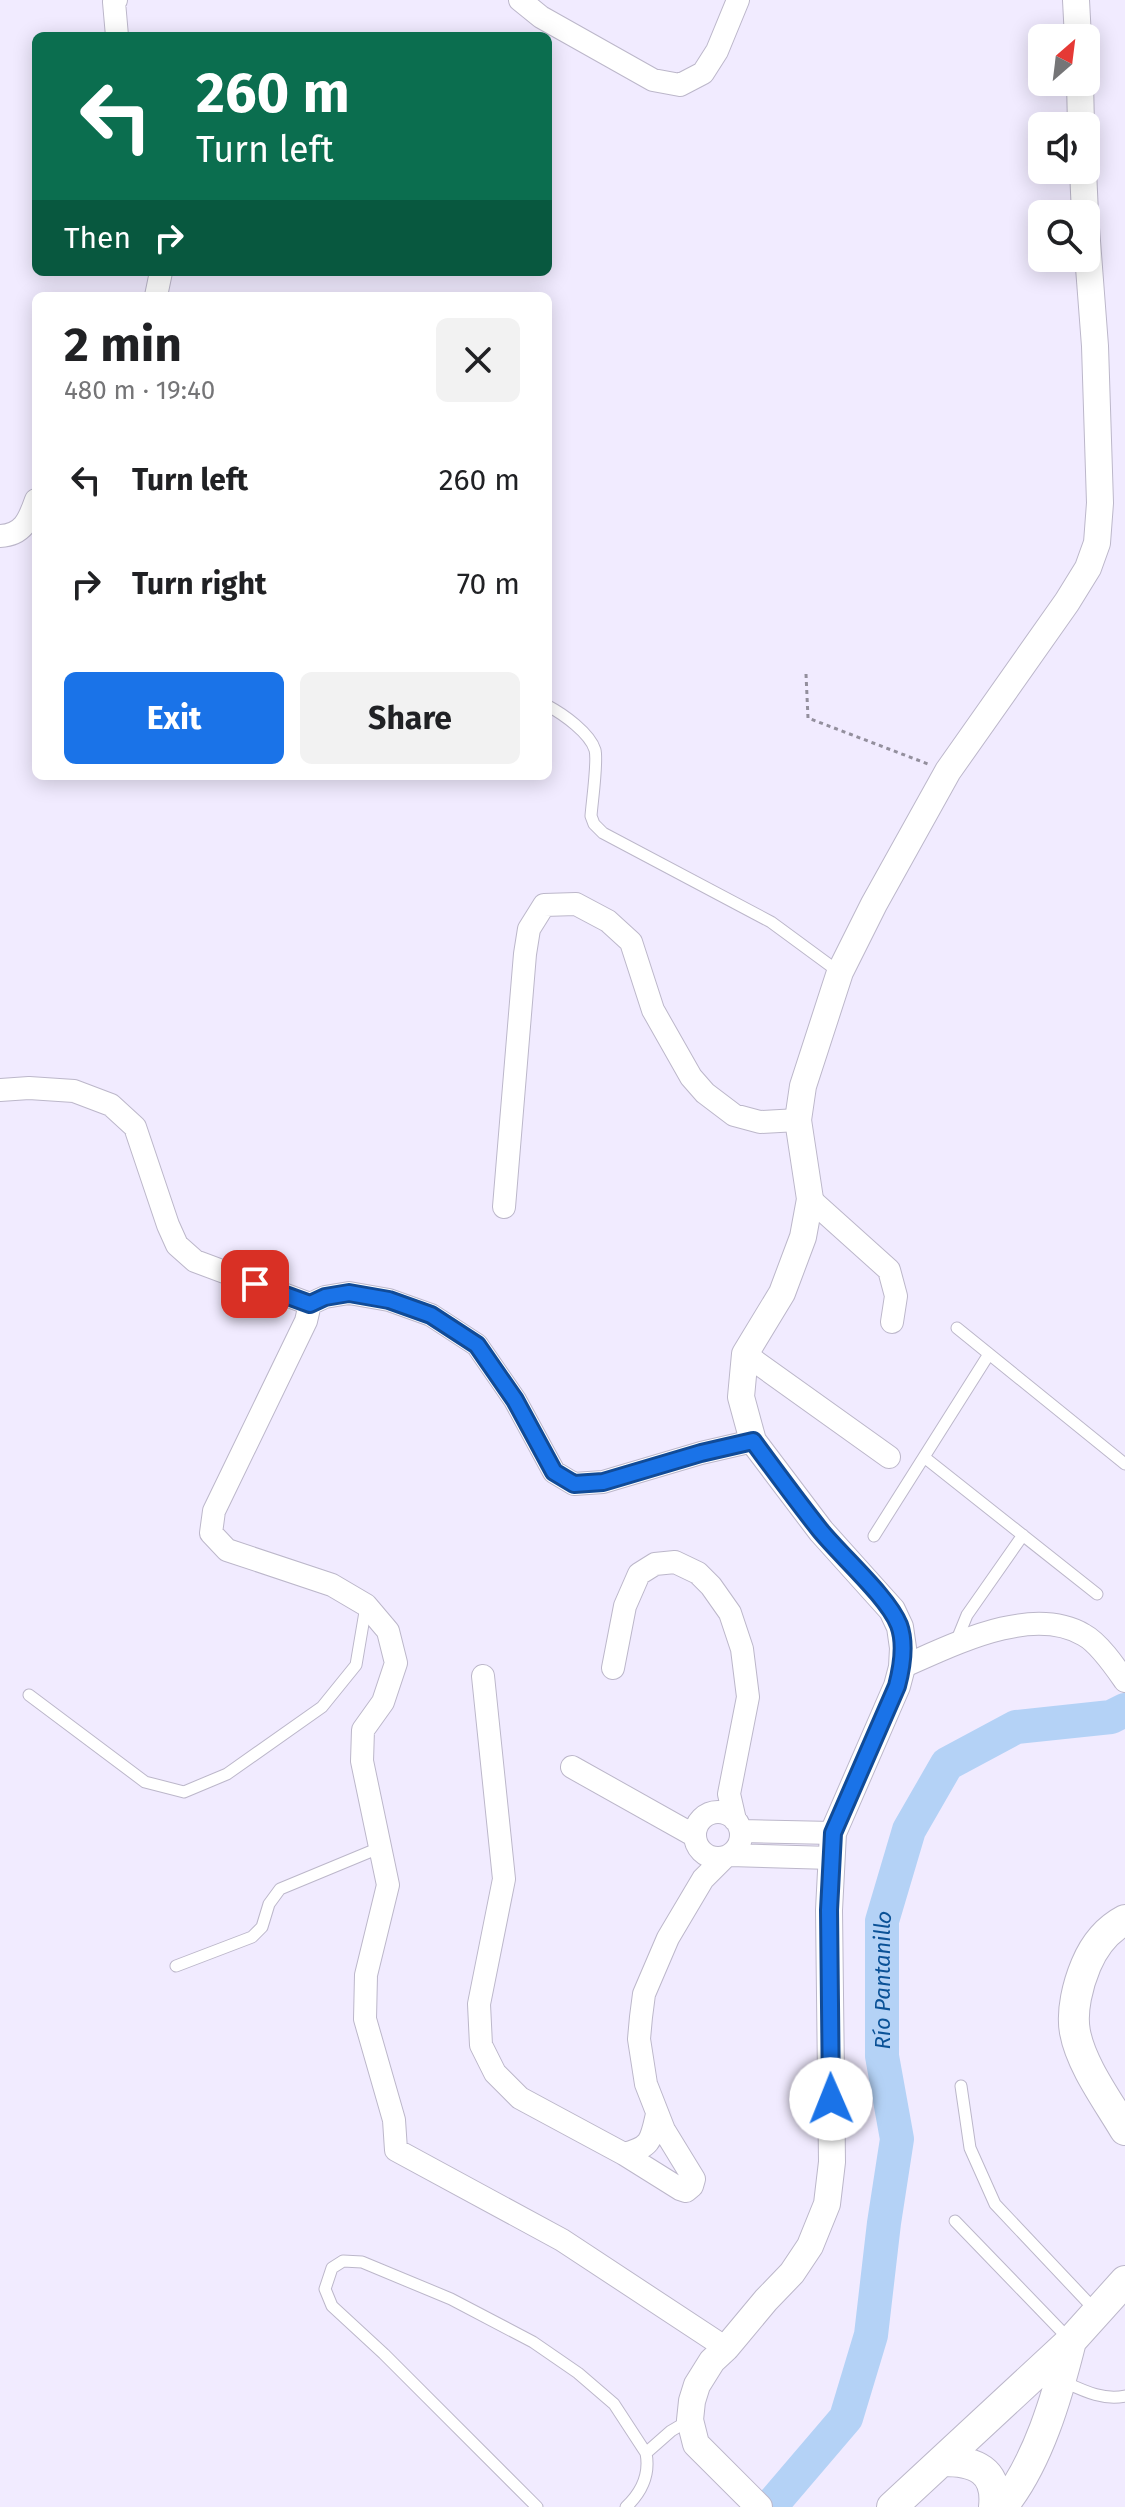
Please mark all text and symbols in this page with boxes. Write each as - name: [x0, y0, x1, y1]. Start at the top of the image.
- north arrow: [1028, 24, 1100, 96]
- map controls: [1028, 24, 1100, 272]
- text: 260 m: [196, 60, 350, 127]
- icon: left: [64, 64, 168, 168]
- button: sound: [1028, 112, 1100, 184]
- text: Turn left: [196, 128, 334, 172]
- button: search: [1028, 200, 1100, 272]
- icon: right: [147, 216, 191, 260]
- text: Then: [64, 220, 131, 256]
- text: 2 min: [64, 316, 182, 374]
- button: close: [436, 318, 520, 402]
- text: 480 m · 19:40: [64, 375, 215, 406]
- icon: left: [64, 458, 108, 502]
- text: Turn left: [132, 462, 248, 498]
- text: 260 m: [439, 462, 520, 498]
- icon: right: [64, 562, 108, 606]
- text: Turn right: [132, 566, 267, 602]
- text: 70 m: [457, 566, 520, 602]
- button: Exit: [64, 672, 284, 764]
- button: Share: [300, 672, 520, 764]
- pin: [221, 1250, 289, 1318]
- icon: arrive: [233, 1262, 277, 1306]
- water label: Río Pantanillo: [869, 1907, 898, 2049]
- position arrow: [789, 2057, 873, 2141]

